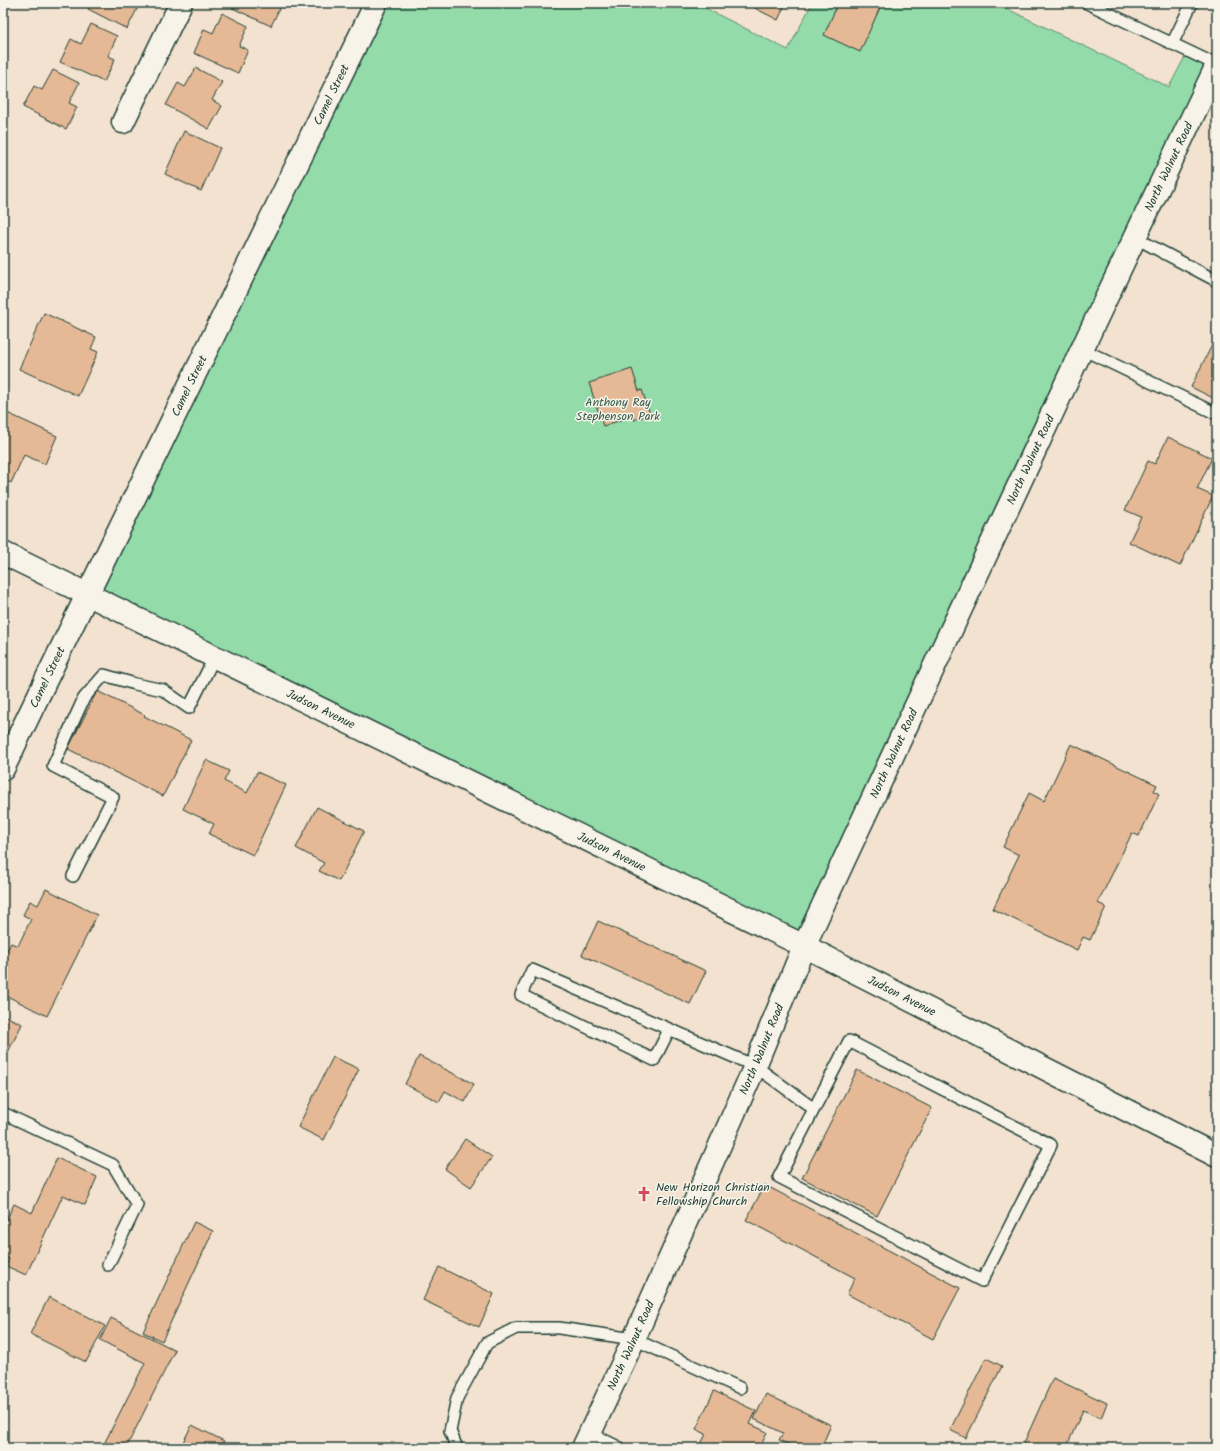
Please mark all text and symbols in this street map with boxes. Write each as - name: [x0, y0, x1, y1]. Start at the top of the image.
- street label: Camel Street: [309, 61, 355, 129]
- street label: North Walnut Road: [1140, 118, 1199, 215]
- street label: Camel Street: [167, 352, 213, 420]
- park label: Anthony Ray Stephenson Park: [576, 393, 660, 426]
- street label: North Walnut Road: [1002, 411, 1060, 508]
- street label: Camel Street: [25, 643, 71, 711]
- street label: Judson Avenue: [283, 684, 359, 735]
- street label: North Walnut Road: [865, 705, 924, 802]
- street label: Judson Avenue: [574, 827, 650, 877]
- street label: Judson Avenue: [864, 971, 940, 1022]
- street label: North Walnut Road: [734, 1000, 790, 1098]
- place label: New Horizon Christian Fellowship Church: [656, 1178, 770, 1211]
- church icon: New Horizon Christian Fellowship Church: [635, 1185, 653, 1203]
- street label: North Walnut Road: [602, 1297, 660, 1394]

